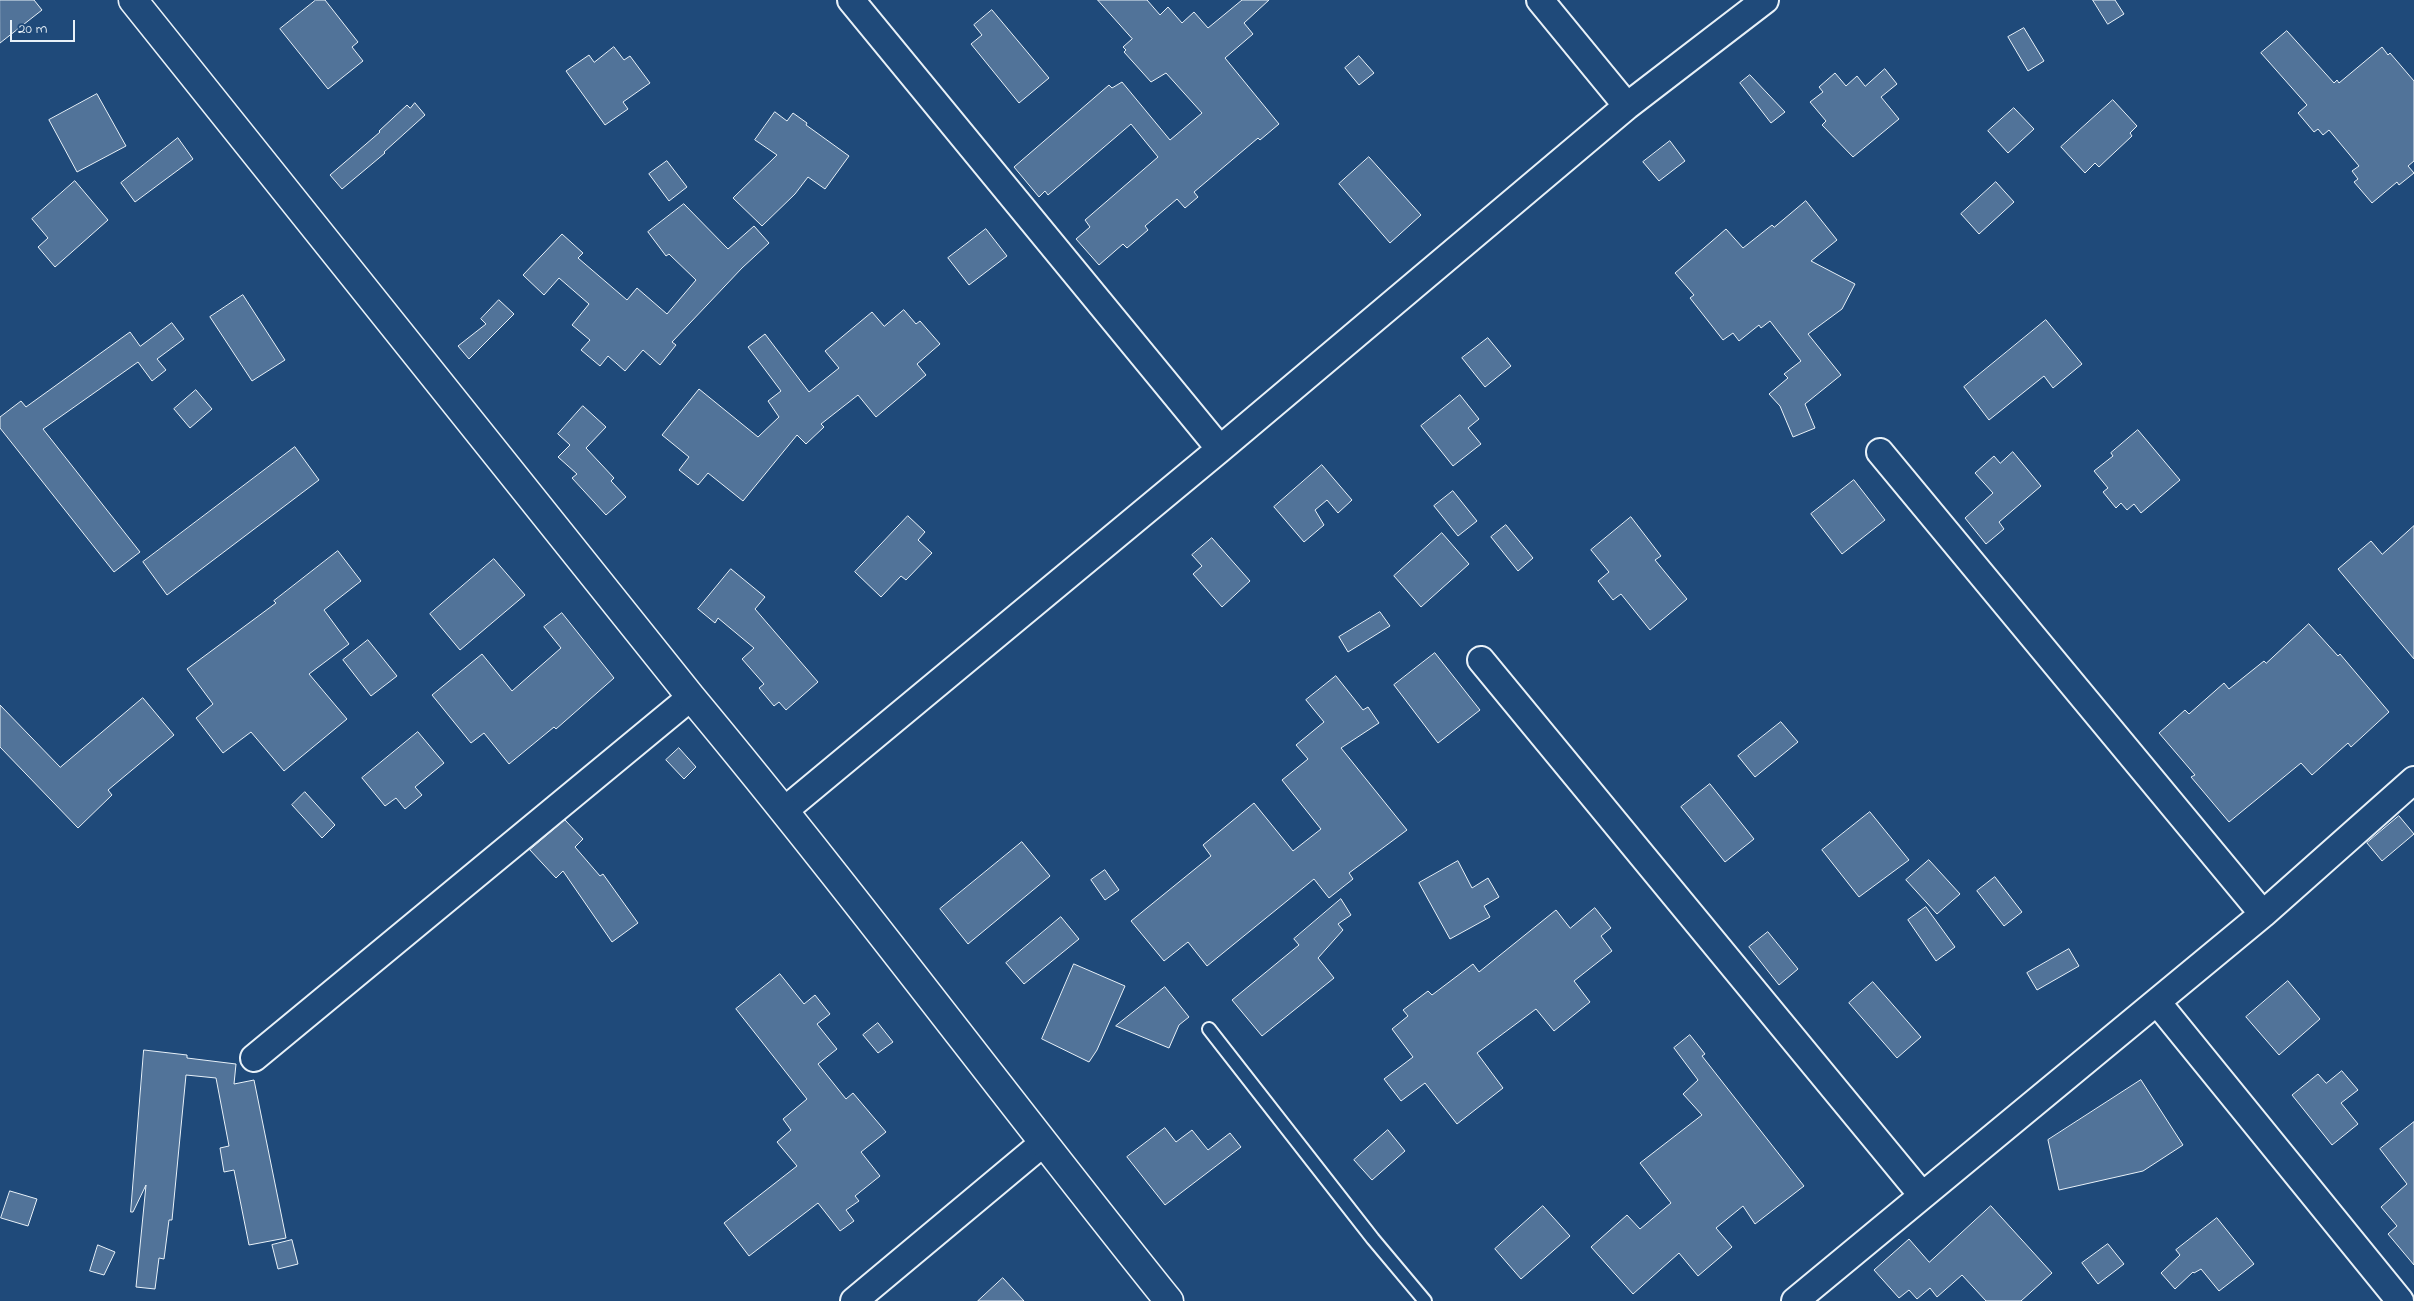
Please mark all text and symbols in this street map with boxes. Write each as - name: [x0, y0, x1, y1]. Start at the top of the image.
- scale bar: [12, 10, 78, 42]
- text: 20 m: [18, 18, 47, 40]

